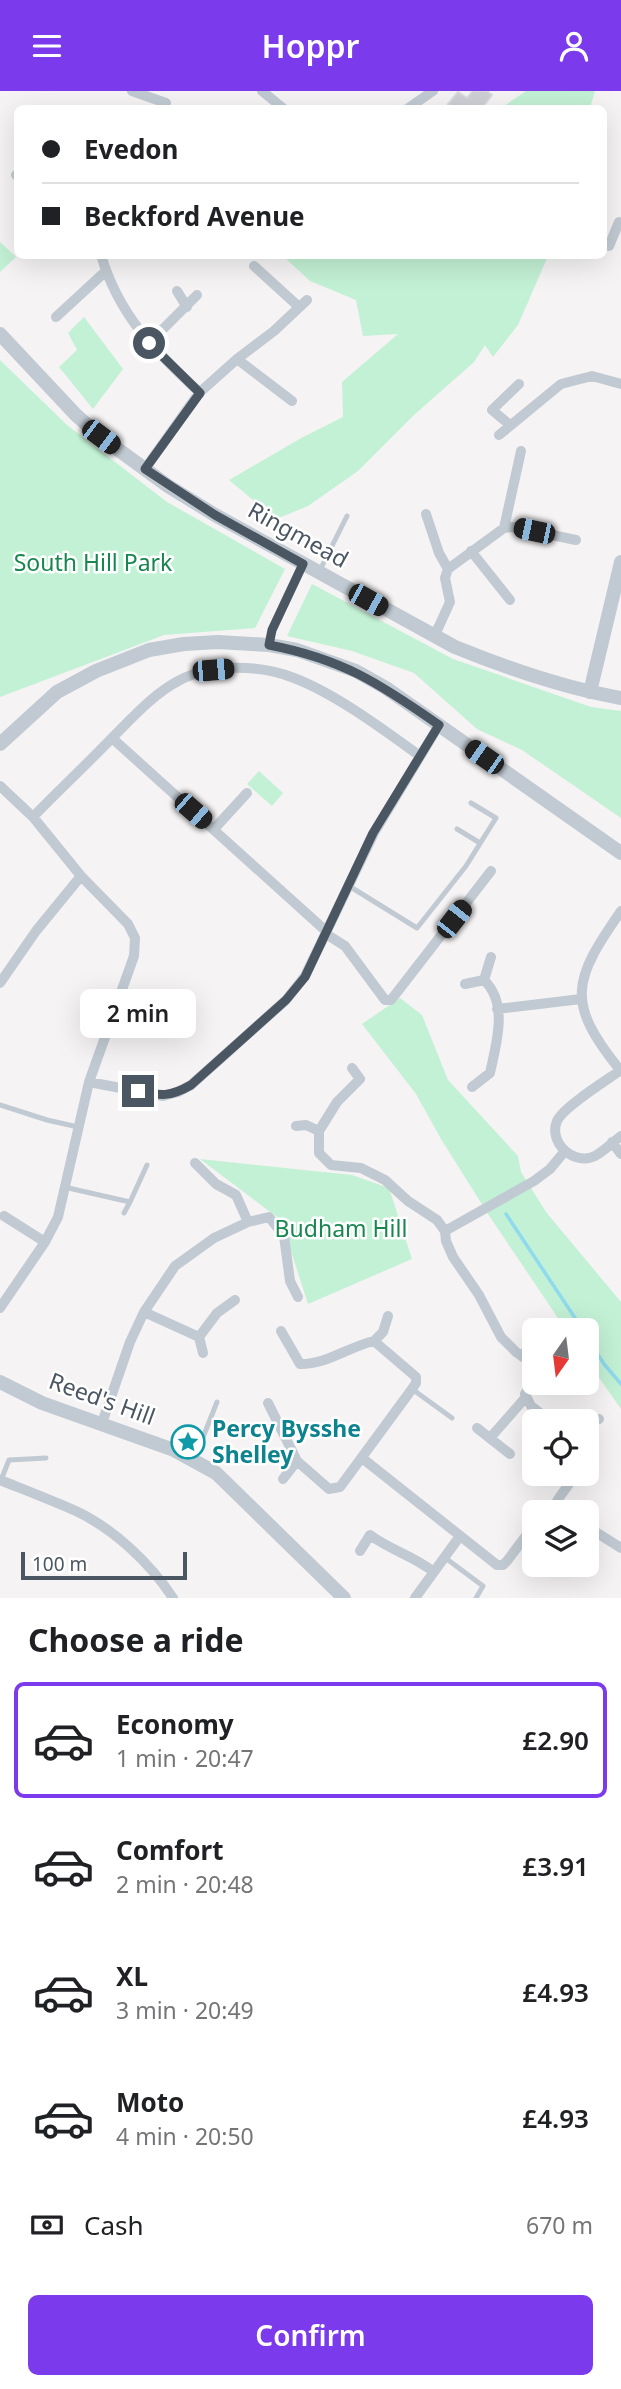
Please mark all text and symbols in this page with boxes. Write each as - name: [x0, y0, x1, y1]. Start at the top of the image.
- text: Hoppr: [262, 24, 359, 67]
- icon: menu: [28, 27, 66, 65]
- icon: person: [555, 27, 593, 65]
- text: Evedon: [84, 131, 179, 167]
- text: Beckford Avenue: [84, 198, 305, 234]
- route start: [133, 327, 165, 359]
- car: [78, 416, 125, 458]
- street label: Ringmead: [243, 493, 354, 575]
- car: [512, 516, 557, 546]
- park label: South Hill Park: [14, 546, 173, 578]
- car: [345, 581, 392, 619]
- car: [192, 658, 235, 682]
- car: [461, 736, 508, 778]
- car: [171, 789, 216, 833]
- car: [433, 896, 476, 942]
- callout: 2 min: [80, 989, 196, 1039]
- text: 2 min: [107, 997, 169, 1029]
- route end: [122, 1075, 154, 1107]
- park label: Budham Hill: [275, 1212, 407, 1244]
- north arrow: [522, 1318, 598, 1395]
- map controls: [522, 1318, 599, 1577]
- street label: Reed's Hill: [45, 1364, 160, 1432]
- button: locate: [522, 1409, 599, 1486]
- place label: Percy Bysshe Shelley: [212, 1412, 361, 1470]
- place icon: Percy Bysshe Shelley: [169, 1423, 207, 1461]
- button: layers: [522, 1500, 599, 1577]
- scale bar: [21, 1549, 187, 1581]
- text: 100 m: [32, 1551, 87, 1577]
- text: Choose a ride: [28, 1618, 244, 1661]
- text: Economy: [116, 1706, 234, 1742]
- icon: car: [32, 1709, 95, 1772]
- text: £2.90: [522, 1722, 589, 1758]
- text: 1 min · 20:47: [116, 1742, 254, 1774]
- text: Comfort: [116, 1832, 224, 1868]
- icon: car: [32, 1835, 95, 1898]
- text: £3.91: [522, 1848, 589, 1884]
- text: 2 min · 20:48: [116, 1868, 254, 1900]
- text: XL: [116, 1958, 148, 1994]
- icon: car: [32, 1961, 95, 2024]
- text: £4.93: [522, 1974, 589, 2010]
- text: 3 min · 20:49: [116, 1994, 254, 2026]
- text: Moto: [116, 2084, 184, 2120]
- icon: car: [32, 2087, 95, 2150]
- text: £4.93: [522, 2100, 589, 2136]
- text: 4 min · 20:50: [116, 2120, 254, 2152]
- icon: cash: [28, 2206, 66, 2244]
- text: Cash: [84, 2207, 144, 2243]
- text: 670 m: [526, 2209, 593, 2241]
- button: Confirm: [28, 2295, 593, 2375]

